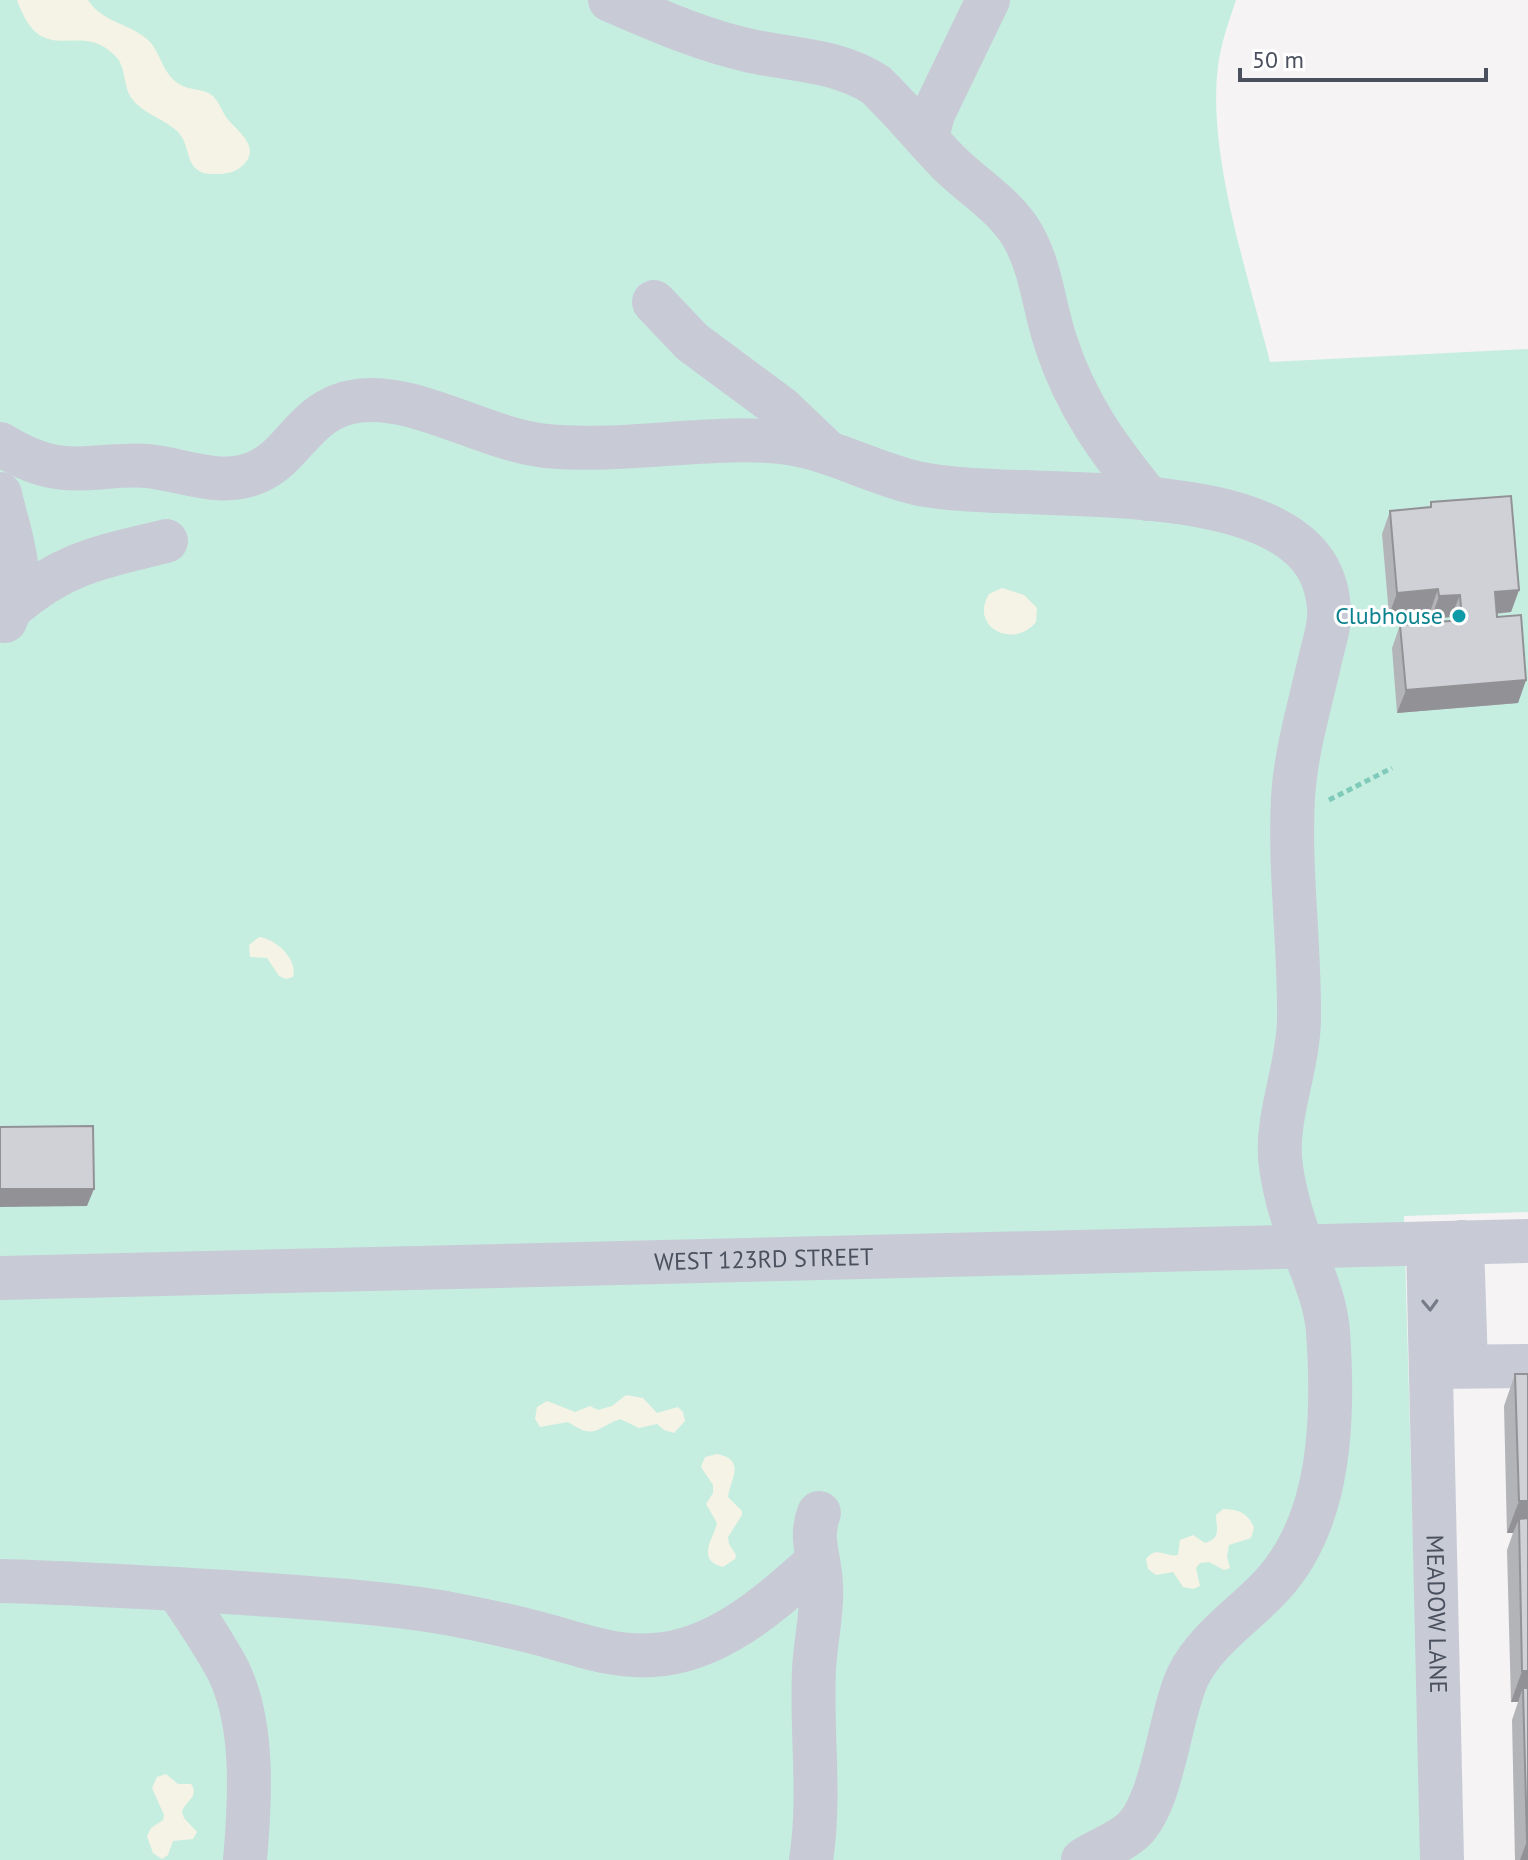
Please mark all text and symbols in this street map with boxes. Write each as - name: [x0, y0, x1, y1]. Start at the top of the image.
- scale bar: [1240, 32, 1486, 82]
- text: 50 m: [1252, 44, 1304, 75]
- place label: Clubhouse: [1335, 600, 1443, 631]
- marker: Clubhouse: [1450, 607, 1468, 625]
- street label: WEST 123RD STREET: [654, 1241, 874, 1277]
- one-way arrow: [1421, 1299, 1438, 1312]
- street label: MEADOW LANE: [1420, 1534, 1454, 1694]

